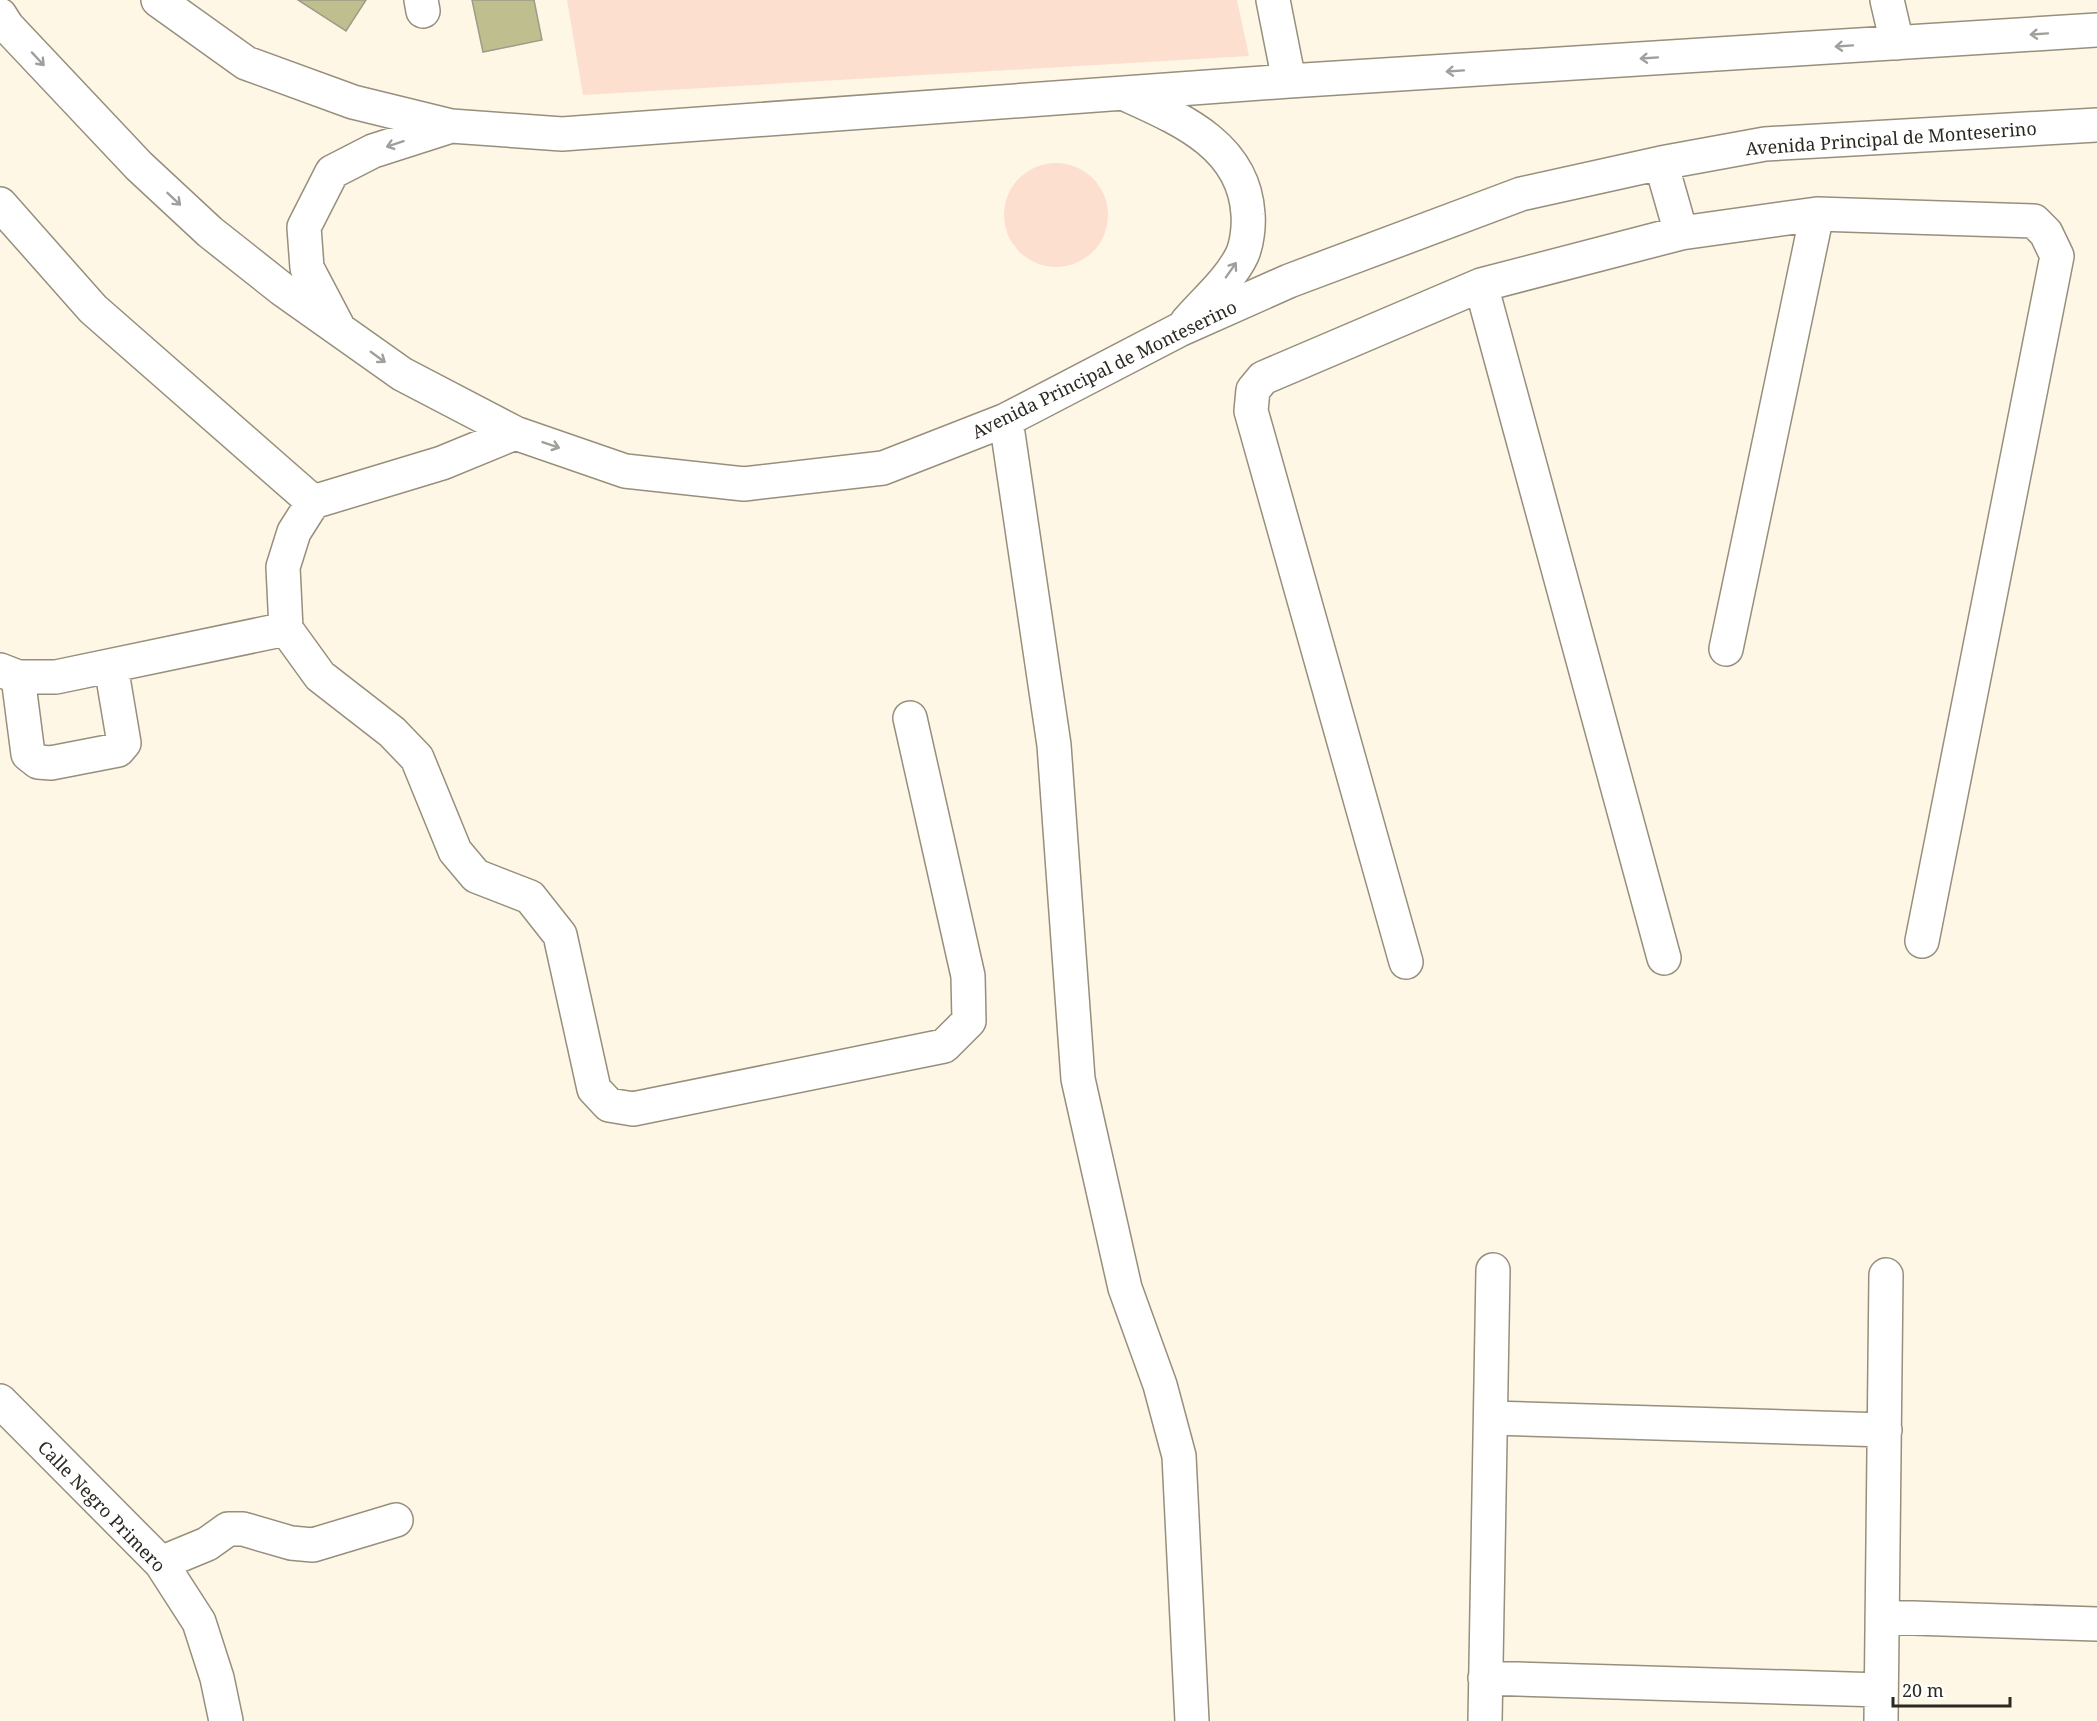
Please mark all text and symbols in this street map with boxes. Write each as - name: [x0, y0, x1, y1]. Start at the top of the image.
- one-way arrow: [2029, 28, 2049, 39]
- one-way arrow: [1835, 41, 1854, 52]
- one-way arrow: [31, 52, 45, 67]
- one-way arrow: [1640, 53, 1660, 64]
- one-way arrow: [1445, 65, 1465, 76]
- street label: Avenida Principal de Monteserino: [1745, 116, 2037, 160]
- one-way arrow: [386, 139, 405, 150]
- one-way arrow: [167, 192, 182, 206]
- one-way arrow: [1225, 262, 1238, 278]
- street label: Avenida Principal de Monteserino: [968, 294, 1240, 444]
- one-way arrow: [369, 351, 385, 363]
- one-way arrow: [541, 441, 560, 452]
- street label: Calle Negro Primero: [33, 1435, 171, 1577]
- scale bar: [1893, 1670, 2010, 1708]
- text: 20 m: [1902, 1678, 1944, 1702]

